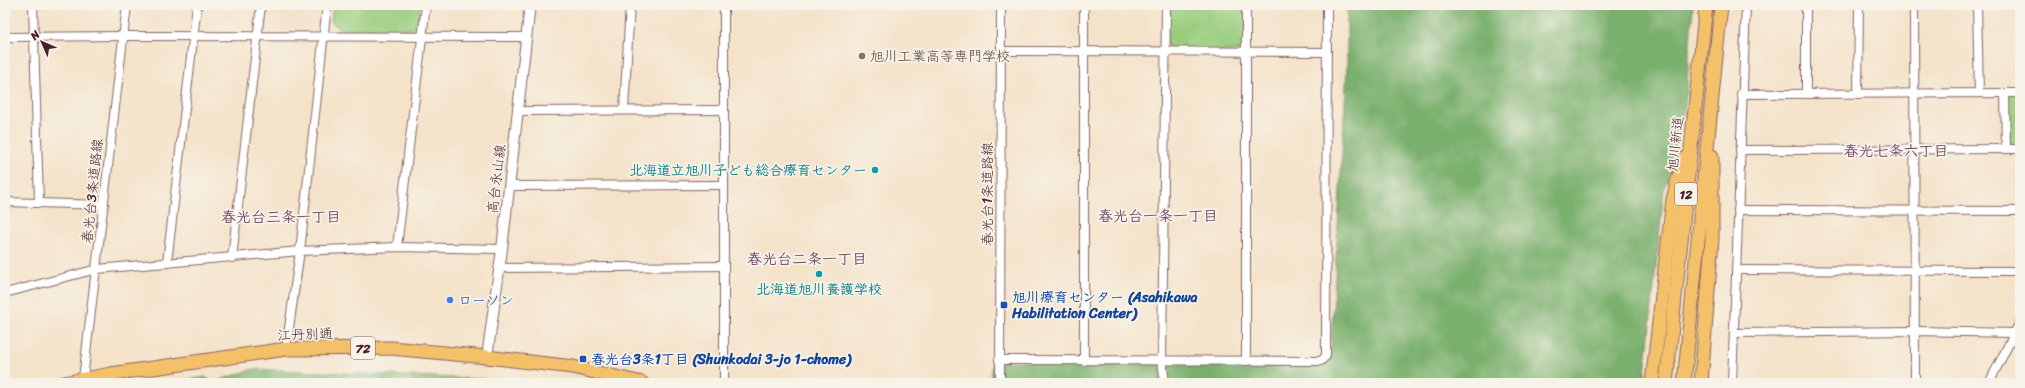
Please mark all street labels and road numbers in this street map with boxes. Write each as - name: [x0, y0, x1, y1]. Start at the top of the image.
- street label: 旭川新道: [1660, 115, 1691, 173]
- street label: 春光台3条道路線: [75, 137, 110, 245]
- street label: 春光台1条道路線: [975, 142, 1000, 246]
- street label: 高台永山線: [480, 143, 513, 215]
- road number: 12: [1675, 183, 1697, 205]
- street label: 江丹別通: [277, 321, 333, 348]
- road number: 72: [351, 337, 375, 359]

